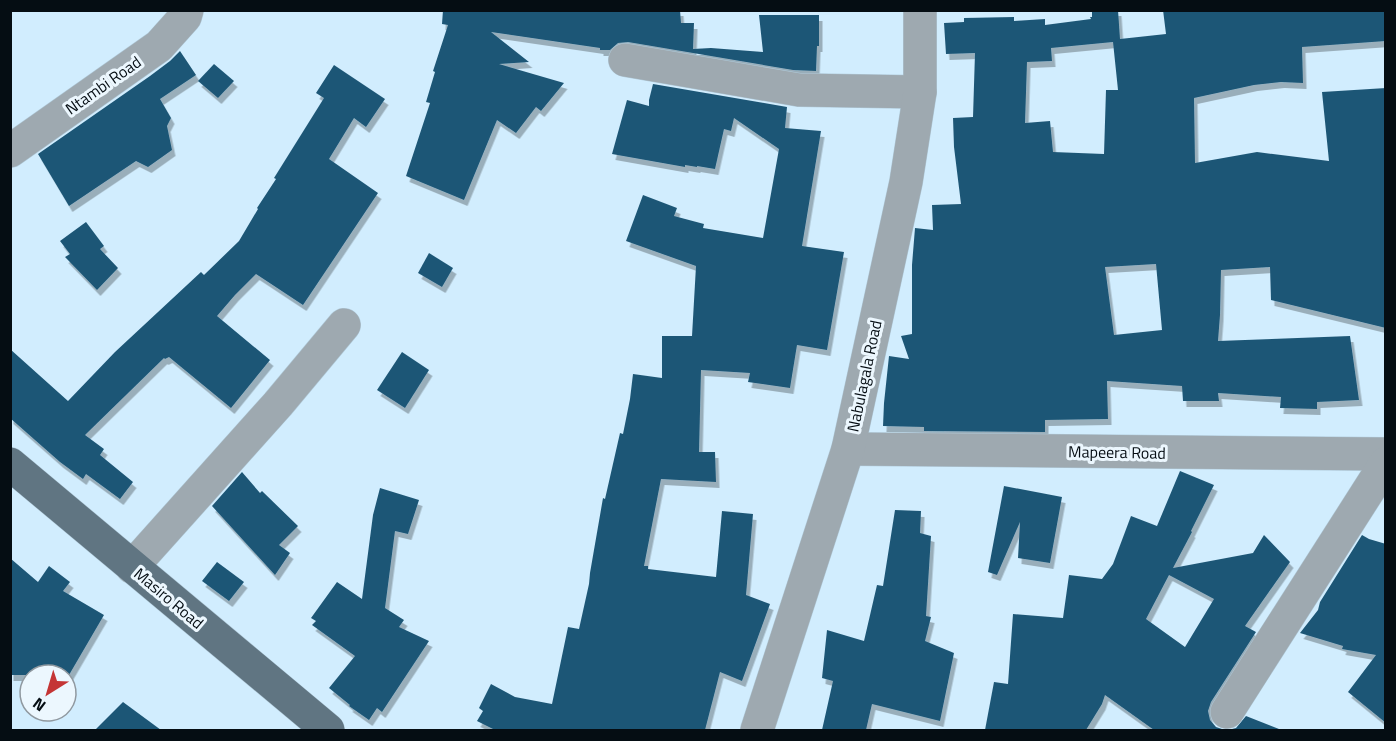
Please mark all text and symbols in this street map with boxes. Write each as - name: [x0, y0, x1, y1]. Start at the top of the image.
- street label: Ntambi Road: [60, 50, 146, 120]
- street label: Nabulagala Road: [840, 318, 888, 434]
- street label: Mapeera Road: [1068, 439, 1166, 465]
- street label: Masiro Road: [129, 562, 209, 634]
- north arrow: [18, 663, 78, 723]
- text: N: [27, 692, 51, 718]

